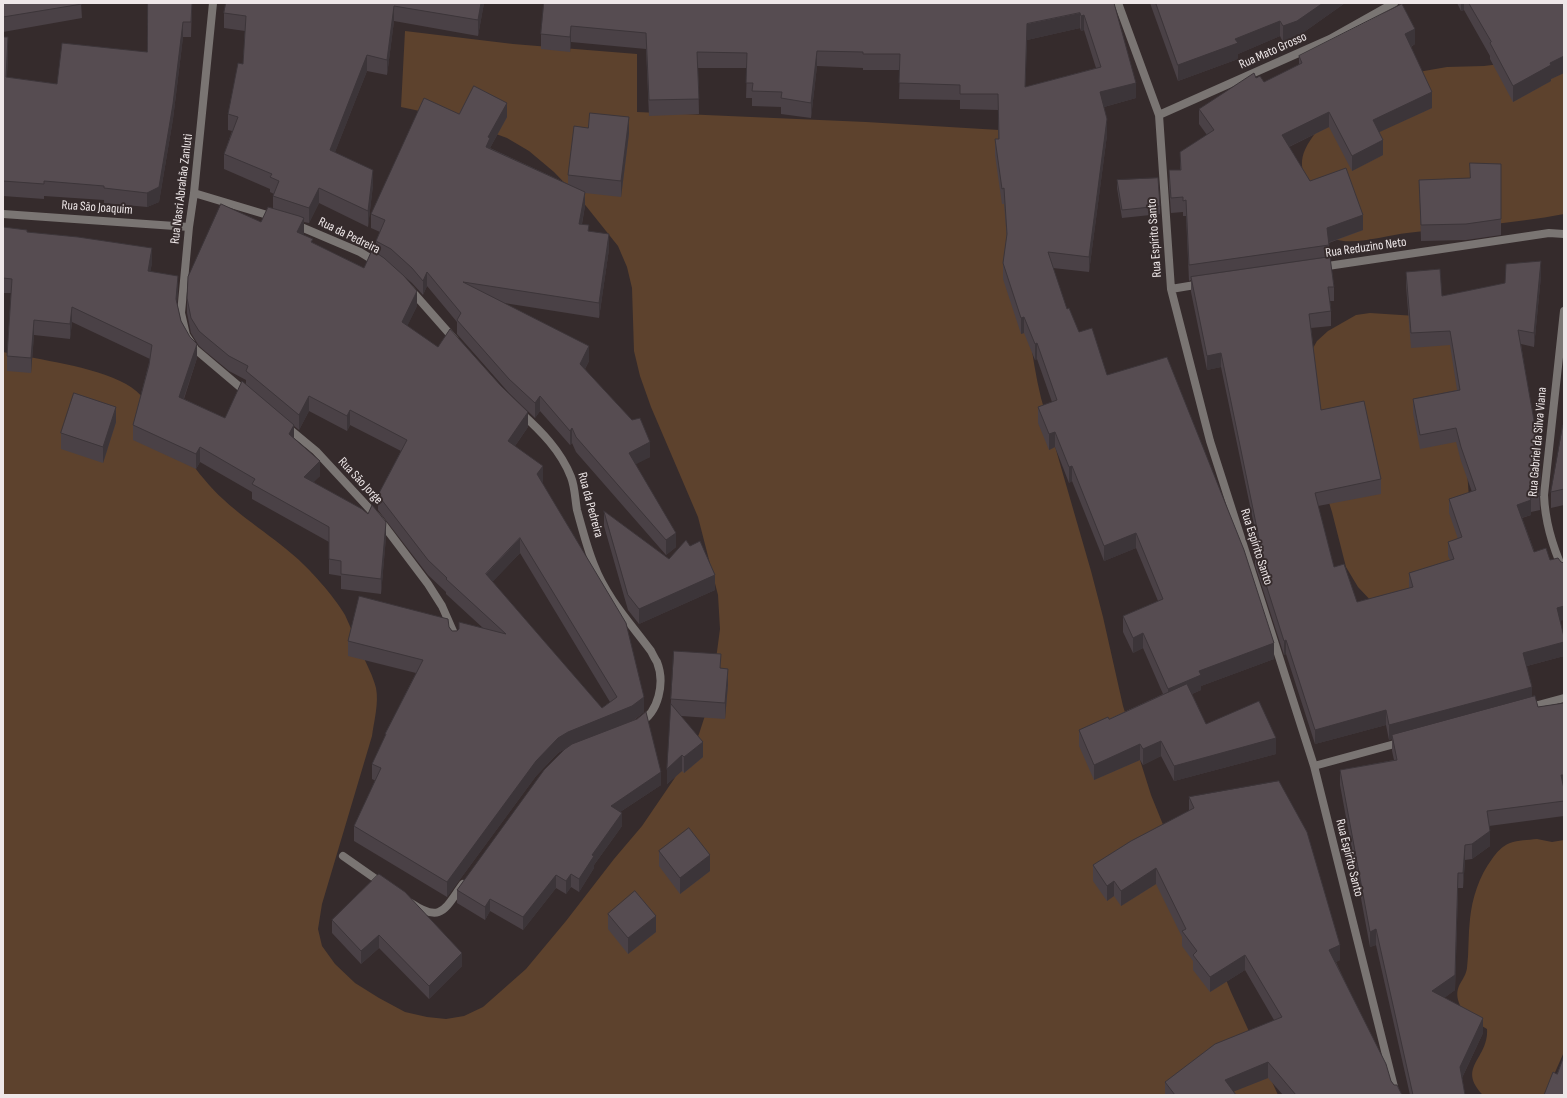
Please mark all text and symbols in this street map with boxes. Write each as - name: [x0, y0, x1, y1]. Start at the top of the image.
- street label: Rua Mato Grosso: [1237, 29, 1309, 73]
- street label: Rua Nasri Abrahão Zanluti: [168, 133, 196, 245]
- street label: Rua São Joaquim: [61, 198, 133, 218]
- street label: Rua Espírito Santo: [1144, 198, 1166, 278]
- street label: Rua da Pedreira: [316, 214, 382, 258]
- street label: Rua Reduzino Neto: [1324, 235, 1408, 261]
- street label: Rua Gabriel da Silva Viana: [1525, 387, 1551, 497]
- street label: Rua São Jorge: [334, 454, 386, 508]
- street label: Rua da Pedreira: [574, 471, 606, 539]
- street label: Rua Espírito Santo: [1236, 507, 1276, 587]
- street label: Rua Espírito Santo: [1332, 818, 1366, 898]

